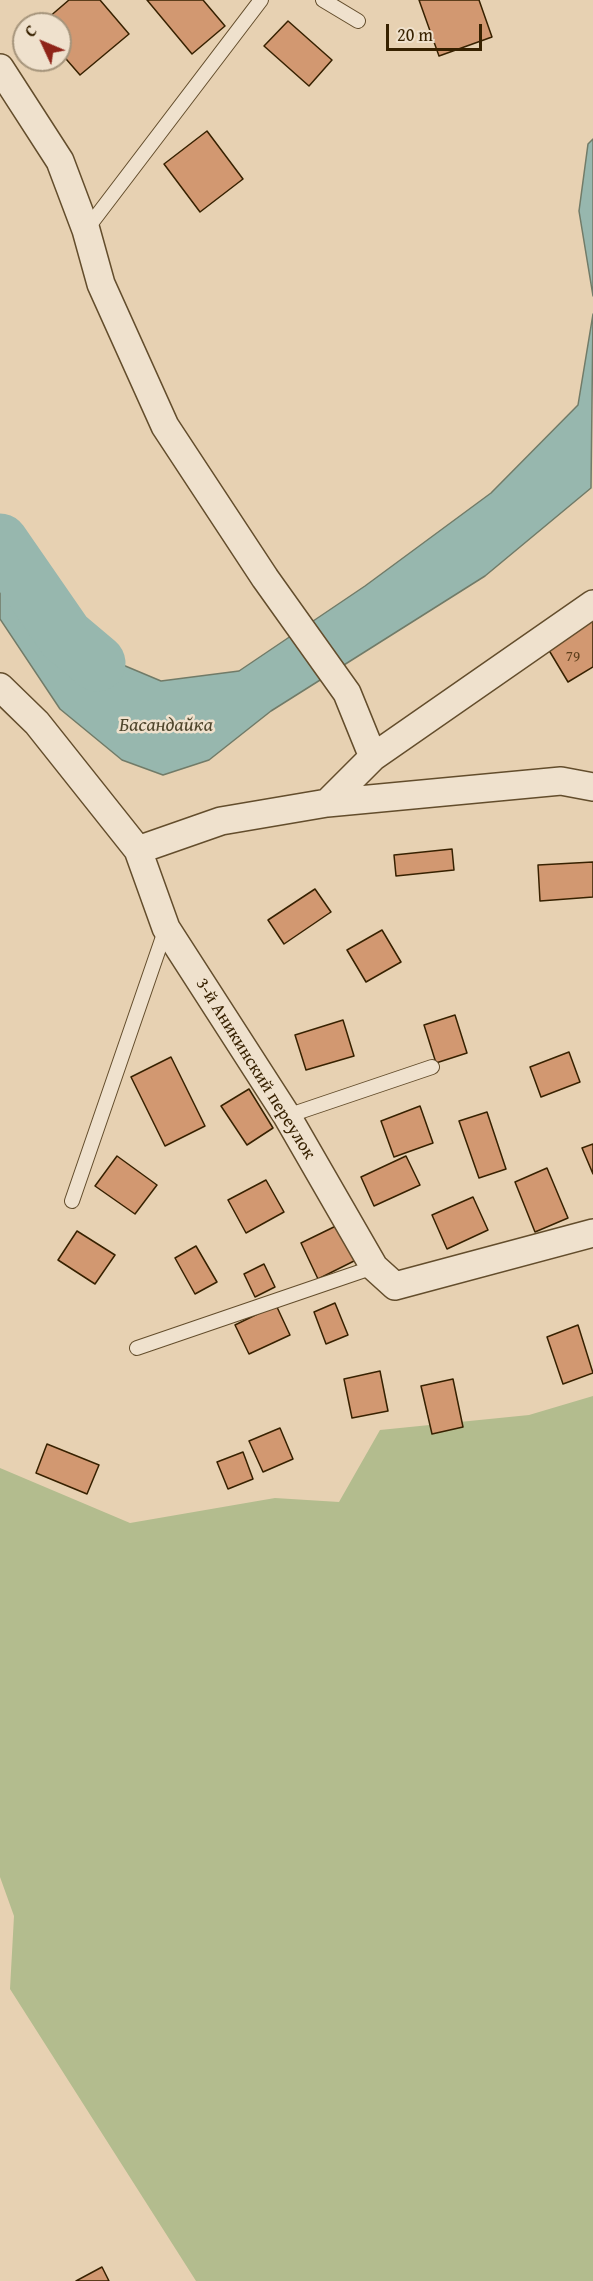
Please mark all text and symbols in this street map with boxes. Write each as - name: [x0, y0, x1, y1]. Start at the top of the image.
- north arrow: [12, 12, 72, 72]
- scale bar: [389, 12, 485, 50]
- text: С: [19, 19, 42, 42]
- text: 20 m: [397, 21, 433, 48]
- house number: 79: [566, 648, 580, 666]
- water label: Басандайка: [119, 714, 213, 738]
- street label: 3-й Аникинский переулок: [190, 975, 320, 1163]

